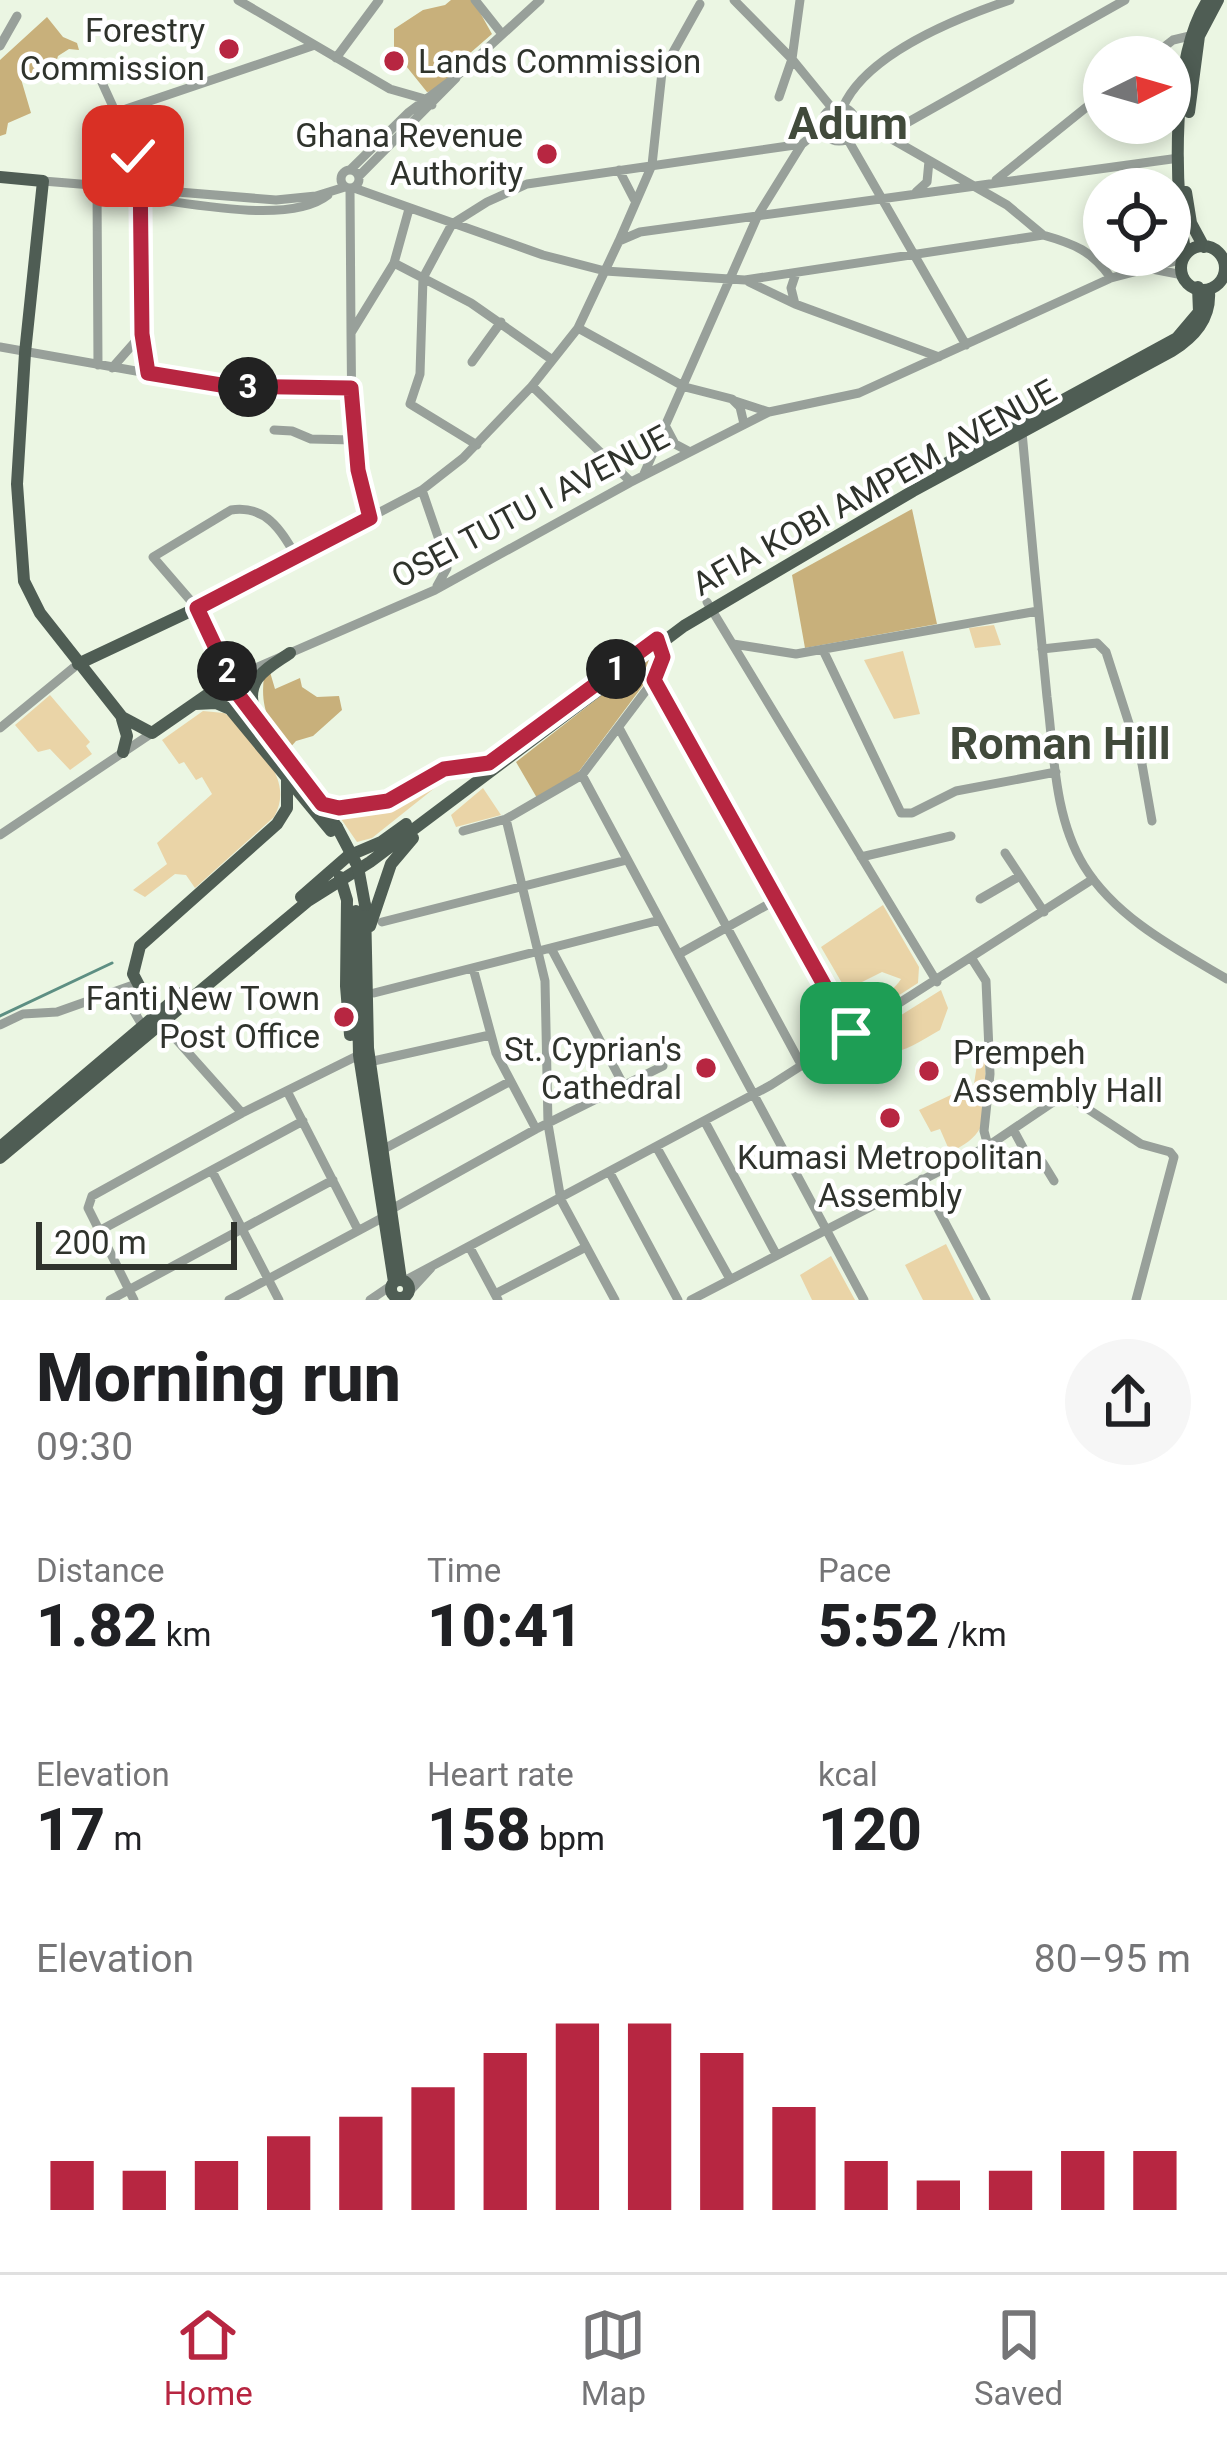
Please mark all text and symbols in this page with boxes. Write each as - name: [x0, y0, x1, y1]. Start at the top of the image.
- place label: Forestry Commission: [20, 11, 205, 88]
- marker: Forestry Commission: [216, 36, 242, 62]
- north arrow: [1083, 36, 1191, 144]
- map controls: [1083, 36, 1191, 276]
- place label: Lands Commission: [418, 42, 701, 81]
- marker: Lands Commission: [381, 48, 407, 74]
- district label: Adum: [788, 97, 908, 150]
- pin: [82, 105, 184, 207]
- place label: Ghana Revenue Authority: [295, 116, 523, 193]
- icon: check: [100, 123, 166, 189]
- marker: Ghana Revenue Authority: [534, 141, 560, 167]
- button: locate: [1083, 168, 1191, 276]
- pin: 3: [218, 357, 278, 417]
- text: 3: [239, 367, 257, 406]
- street label: AFIA KOBI AMPEM AVENUE: [686, 371, 1063, 604]
- street label: OSEI TUTU I AVENUE: [385, 417, 676, 596]
- pin: 1: [586, 639, 646, 699]
- pin: 2: [197, 641, 257, 701]
- text: 1: [607, 649, 625, 688]
- text: 2: [218, 651, 236, 690]
- district label: Roman Hill: [949, 717, 1171, 770]
- place label: Fanti New Town Post Office: [86, 979, 320, 1056]
- pin: [800, 982, 902, 1084]
- icon: arrive: [818, 1000, 884, 1066]
- marker: Fanti New Town Post Office: [331, 1004, 357, 1030]
- place label: St. Cyprian's Cathedral: [504, 1030, 682, 1107]
- place label: Prempeh Assembly Hall: [953, 1033, 1163, 1110]
- marker: St. Cyprian's Cathedral: [693, 1055, 719, 1081]
- marker: Prempeh Assembly Hall: [916, 1058, 942, 1084]
- marker: Kumasi Metropolitan Assembly: [877, 1105, 903, 1131]
- place label: Kumasi Metropolitan Assembly: [737, 1138, 1043, 1215]
- scale bar: [36, 1216, 237, 1269]
- text: 200 m: [54, 1223, 147, 1262]
- button: share: [1065, 1339, 1191, 1465]
- text: Morning run: [36, 1340, 401, 1417]
- text: 09:30: [36, 1424, 133, 1470]
- text: Distance: [36, 1551, 164, 1590]
- text: Time: [427, 1551, 501, 1590]
- text: Pace: [818, 1551, 891, 1590]
- text: 1.82: [36, 1590, 158, 1661]
- text: 10:41: [427, 1590, 583, 1661]
- text: 5:52: [818, 1590, 939, 1661]
- text: km: [158, 1615, 211, 1654]
- text: /km: [939, 1615, 1007, 1654]
- text: Elevation: [36, 1755, 170, 1794]
- text: Heart rate: [427, 1755, 574, 1794]
- text: kcal: [818, 1755, 878, 1794]
- text: 17: [36, 1794, 105, 1865]
- text: 158: [427, 1794, 531, 1865]
- text: 120: [818, 1794, 922, 1865]
- text: m: [105, 1819, 142, 1858]
- text: bpm: [531, 1819, 605, 1858]
- text: Elevation: [36, 1936, 194, 1982]
- text: 80–95 m: [1034, 1936, 1191, 1982]
- tab: Home: [164, 2302, 253, 2413]
- tab: Map: [580, 2302, 646, 2413]
- tab: Saved: [974, 2302, 1063, 2413]

